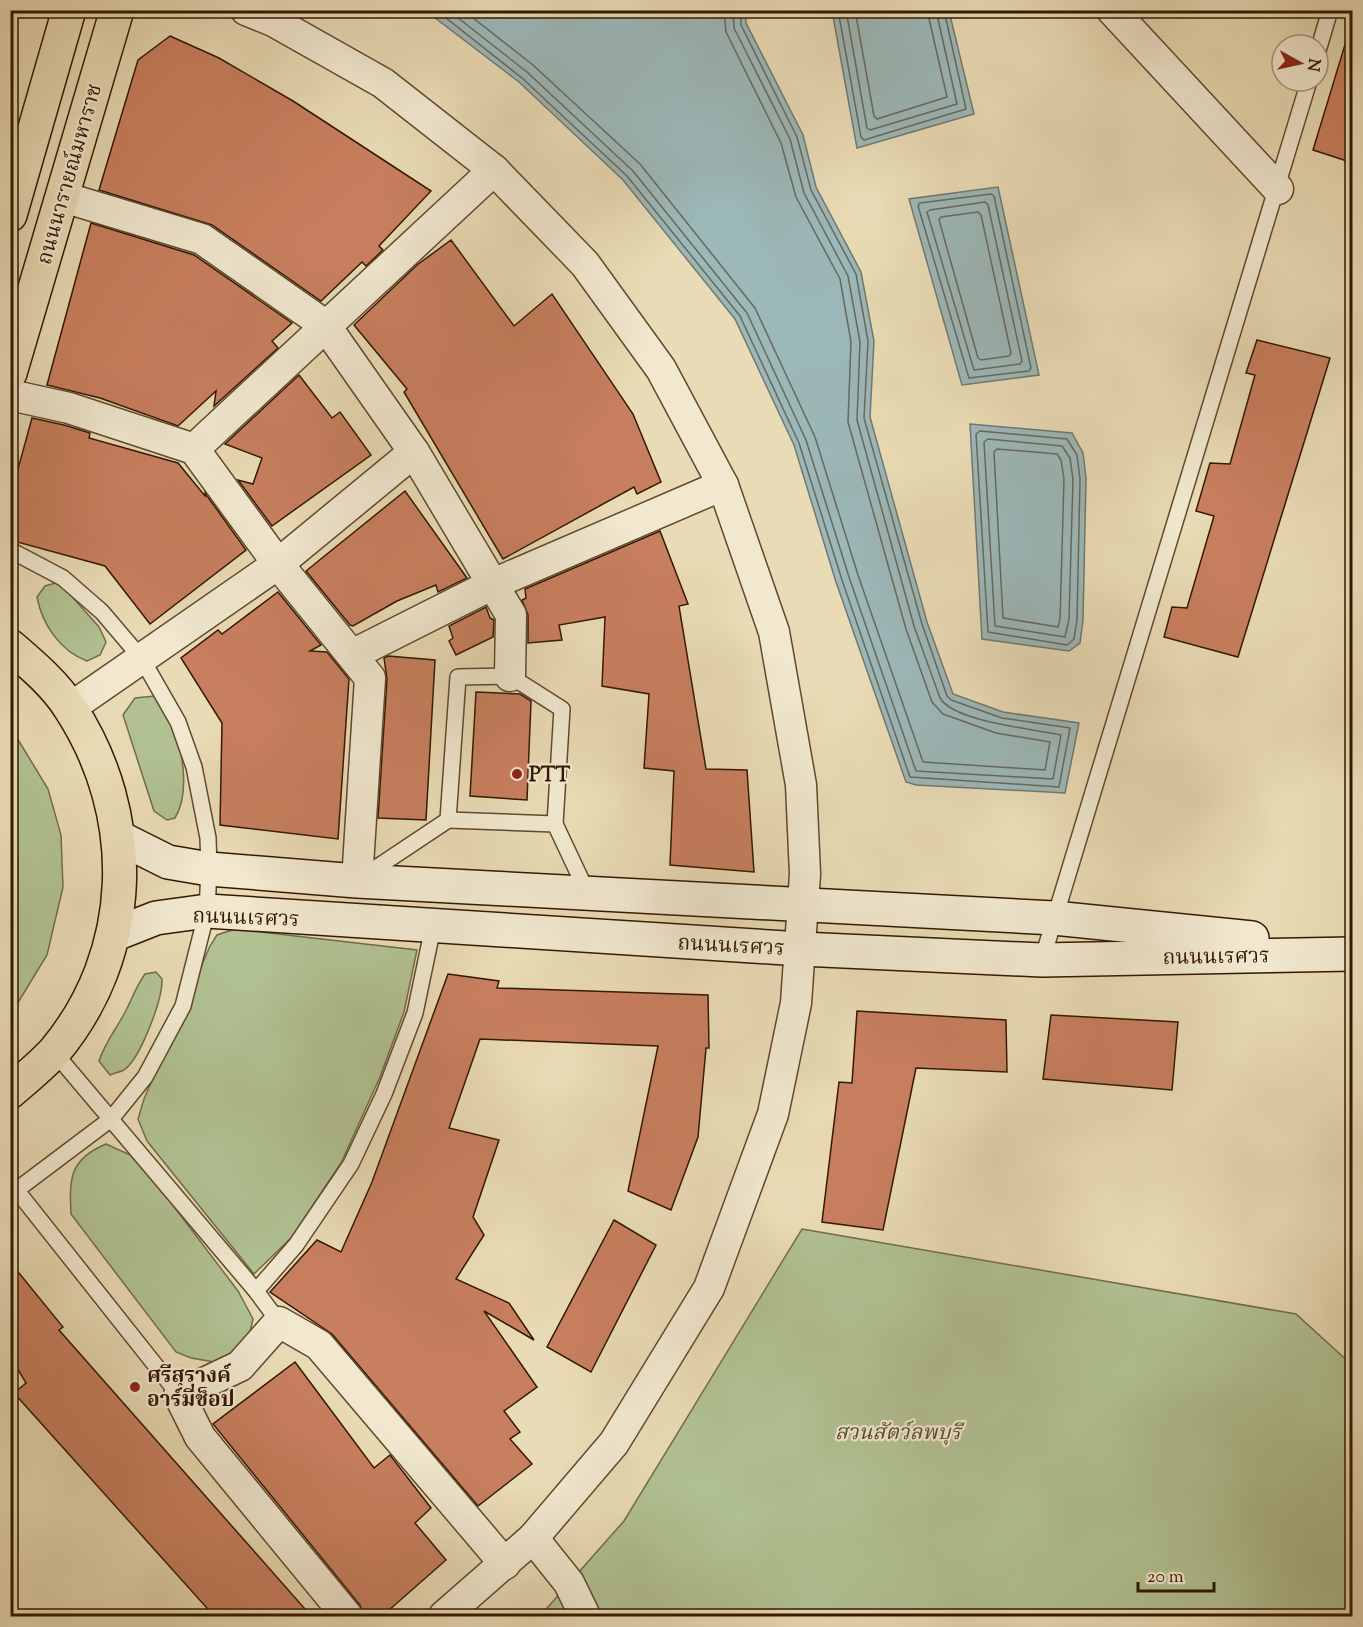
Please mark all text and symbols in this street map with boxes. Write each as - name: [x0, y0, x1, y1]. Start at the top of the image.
- north arrow: [1270, 33, 1330, 93]
- text: N: [1300, 57, 1325, 73]
- street label: ถนนนารายณ์มหาราช: [31, 81, 111, 268]
- place label: PTT: [529, 761, 571, 791]
- marker: PTT: [510, 767, 524, 781]
- street label: ถนนนเรศวร: [192, 902, 300, 936]
- street label: ถนนนเรศวร: [677, 929, 785, 965]
- street label: ถนนนเรศวร: [1162, 942, 1270, 974]
- place label: ศรีสุรางค์ อาร์มี่ช็อป: [147, 1362, 235, 1416]
- marker: ศรีสุรางค์ อาร์มี่ช็อป: [128, 1380, 142, 1394]
- park label: สวนสัตว์ลพบุรี: [835, 1419, 965, 1449]
- scale bar: [1138, 1555, 1214, 1593]
- text: 20 m: [1147, 1565, 1184, 1591]

